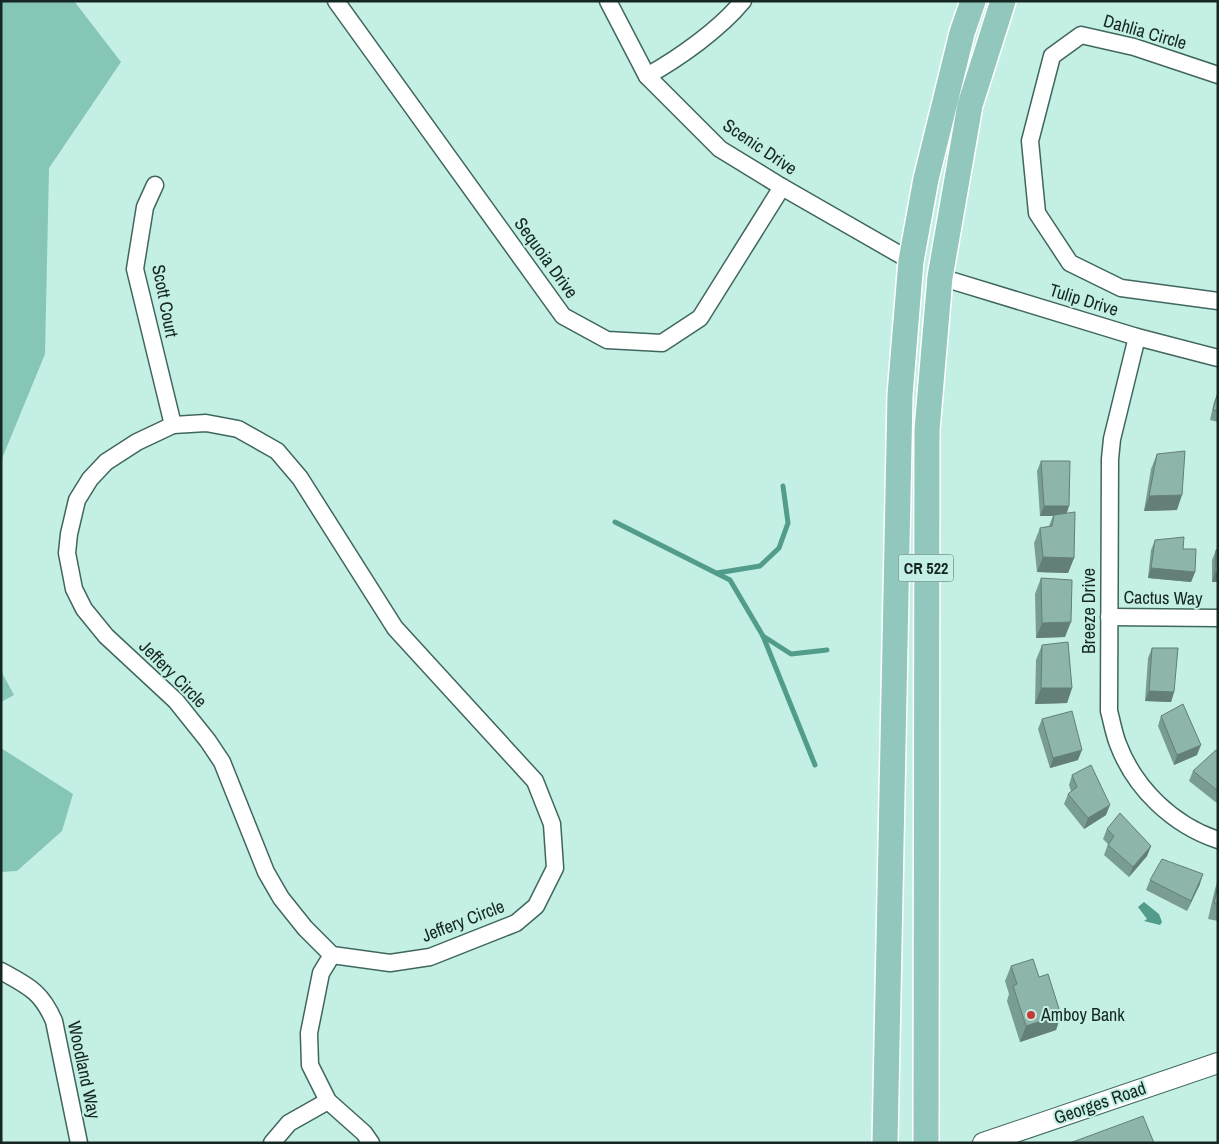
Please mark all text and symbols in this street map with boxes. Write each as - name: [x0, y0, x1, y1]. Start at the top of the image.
- street label: Dahlia Circle: [1101, 8, 1190, 55]
- street label: Scenic Drive: [718, 113, 802, 181]
- street label: Sequoia Drive: [509, 212, 584, 303]
- street label: Scott Court: [146, 262, 185, 340]
- street label: Tulip Drive: [1047, 277, 1122, 322]
- road number: CR 522: [898, 554, 954, 582]
- street label: Breeze Drive: [1076, 568, 1101, 654]
- street label: Cactus Way: [1123, 584, 1203, 611]
- street label: Jeffery Circle: [134, 634, 213, 713]
- street label: Jeffery Circle: [418, 893, 508, 948]
- place label: Amboy Bank: [1040, 1002, 1125, 1027]
- marker: Amboy Bank: [1025, 1009, 1037, 1021]
- street label: Woodland Way: [62, 1019, 107, 1122]
- street label: Georges Road: [1050, 1075, 1149, 1130]

